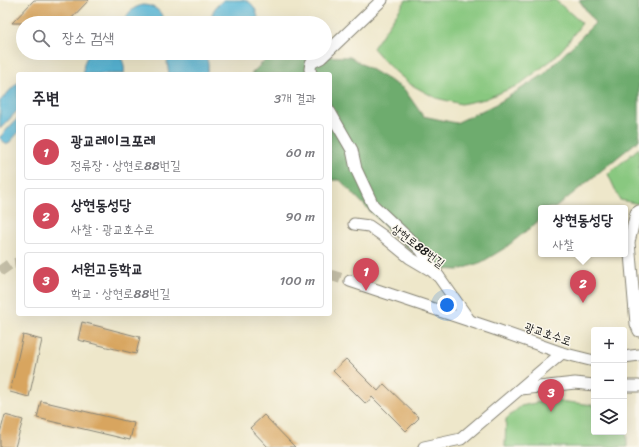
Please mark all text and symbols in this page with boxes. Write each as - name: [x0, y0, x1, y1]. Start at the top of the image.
- search box: [16, 16, 332, 60]
- text: 장소 검색: [62, 25, 114, 51]
- icon: search: [30, 27, 52, 49]
- text: 주변: [32, 83, 59, 113]
- text: 3개 결과: [274, 87, 316, 110]
- text: 광교레이크포레: [71, 128, 156, 154]
- text: 1: [43, 141, 49, 164]
- text: 60 m: [286, 141, 315, 164]
- text: 정류장 · 상현로88번길: [71, 154, 181, 177]
- text: 상현동성당: [71, 192, 131, 218]
- text: 2: [42, 205, 50, 228]
- text: 90 m: [285, 205, 315, 228]
- popup: [538, 205, 628, 257]
- text: 상현동성당: [553, 207, 613, 233]
- text: 사찰 · 광교호수로: [71, 218, 154, 241]
- street label: 상현로88번길: [386, 218, 450, 274]
- text: 사찰: [553, 233, 574, 256]
- text: 서원고등학교: [71, 256, 143, 282]
- pin: 1: [353, 258, 379, 291]
- text: 3: [42, 269, 50, 292]
- text: 100 m: [280, 269, 315, 292]
- pin: 2: [570, 270, 596, 303]
- text: 학교 · 상현로88번길: [71, 282, 170, 305]
- your location: [437, 295, 457, 315]
- street label: 광교호수로: [522, 316, 574, 352]
- map controls: [591, 327, 627, 435]
- button: +: [591, 327, 627, 363]
- button: −: [591, 363, 627, 399]
- pin: 3: [538, 379, 564, 412]
- button: layers: [591, 399, 627, 435]

